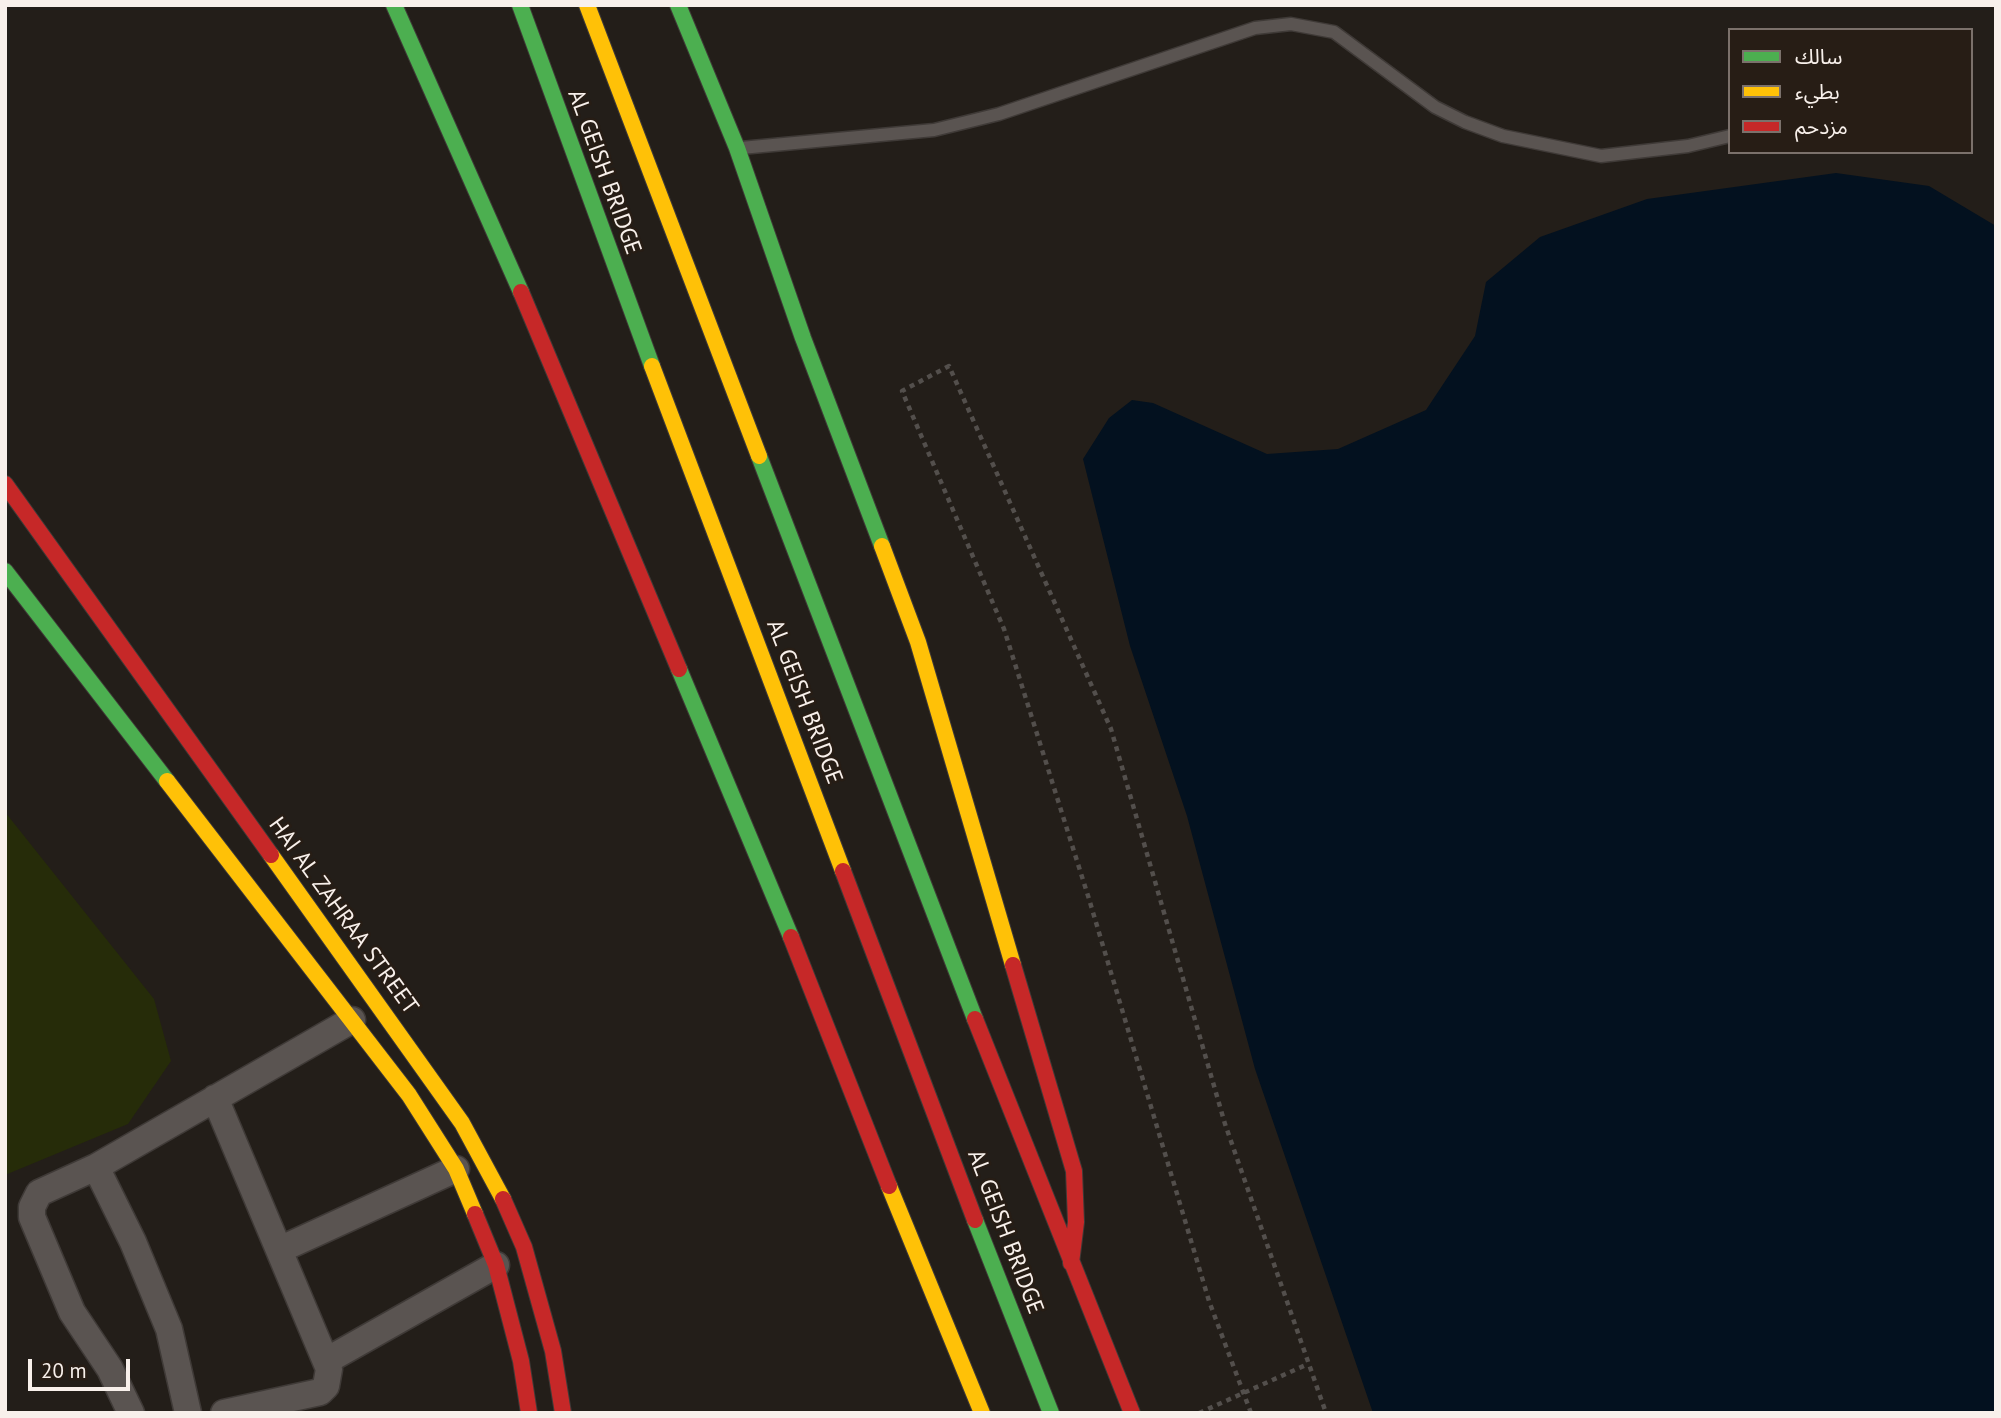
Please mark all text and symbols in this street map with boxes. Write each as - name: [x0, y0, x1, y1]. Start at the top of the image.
- legend: [1728, 28, 1973, 154]
- text: سالك: [1795, 43, 1842, 70]
- text: بطيء: [1795, 78, 1840, 105]
- street label: AL GEISH BRIDGE: [561, 86, 647, 258]
- text: مزدحم: [1795, 113, 1848, 140]
- street label: AL GEISH BRIDGE: [760, 616, 848, 788]
- street label: HAI AL ZAHRAA STREET: [262, 812, 424, 1020]
- street label: AL GEISH BRIDGE: [961, 1146, 1049, 1318]
- scale bar: [32, 1344, 133, 1388]
- text: 20 m: [41, 1357, 87, 1384]

